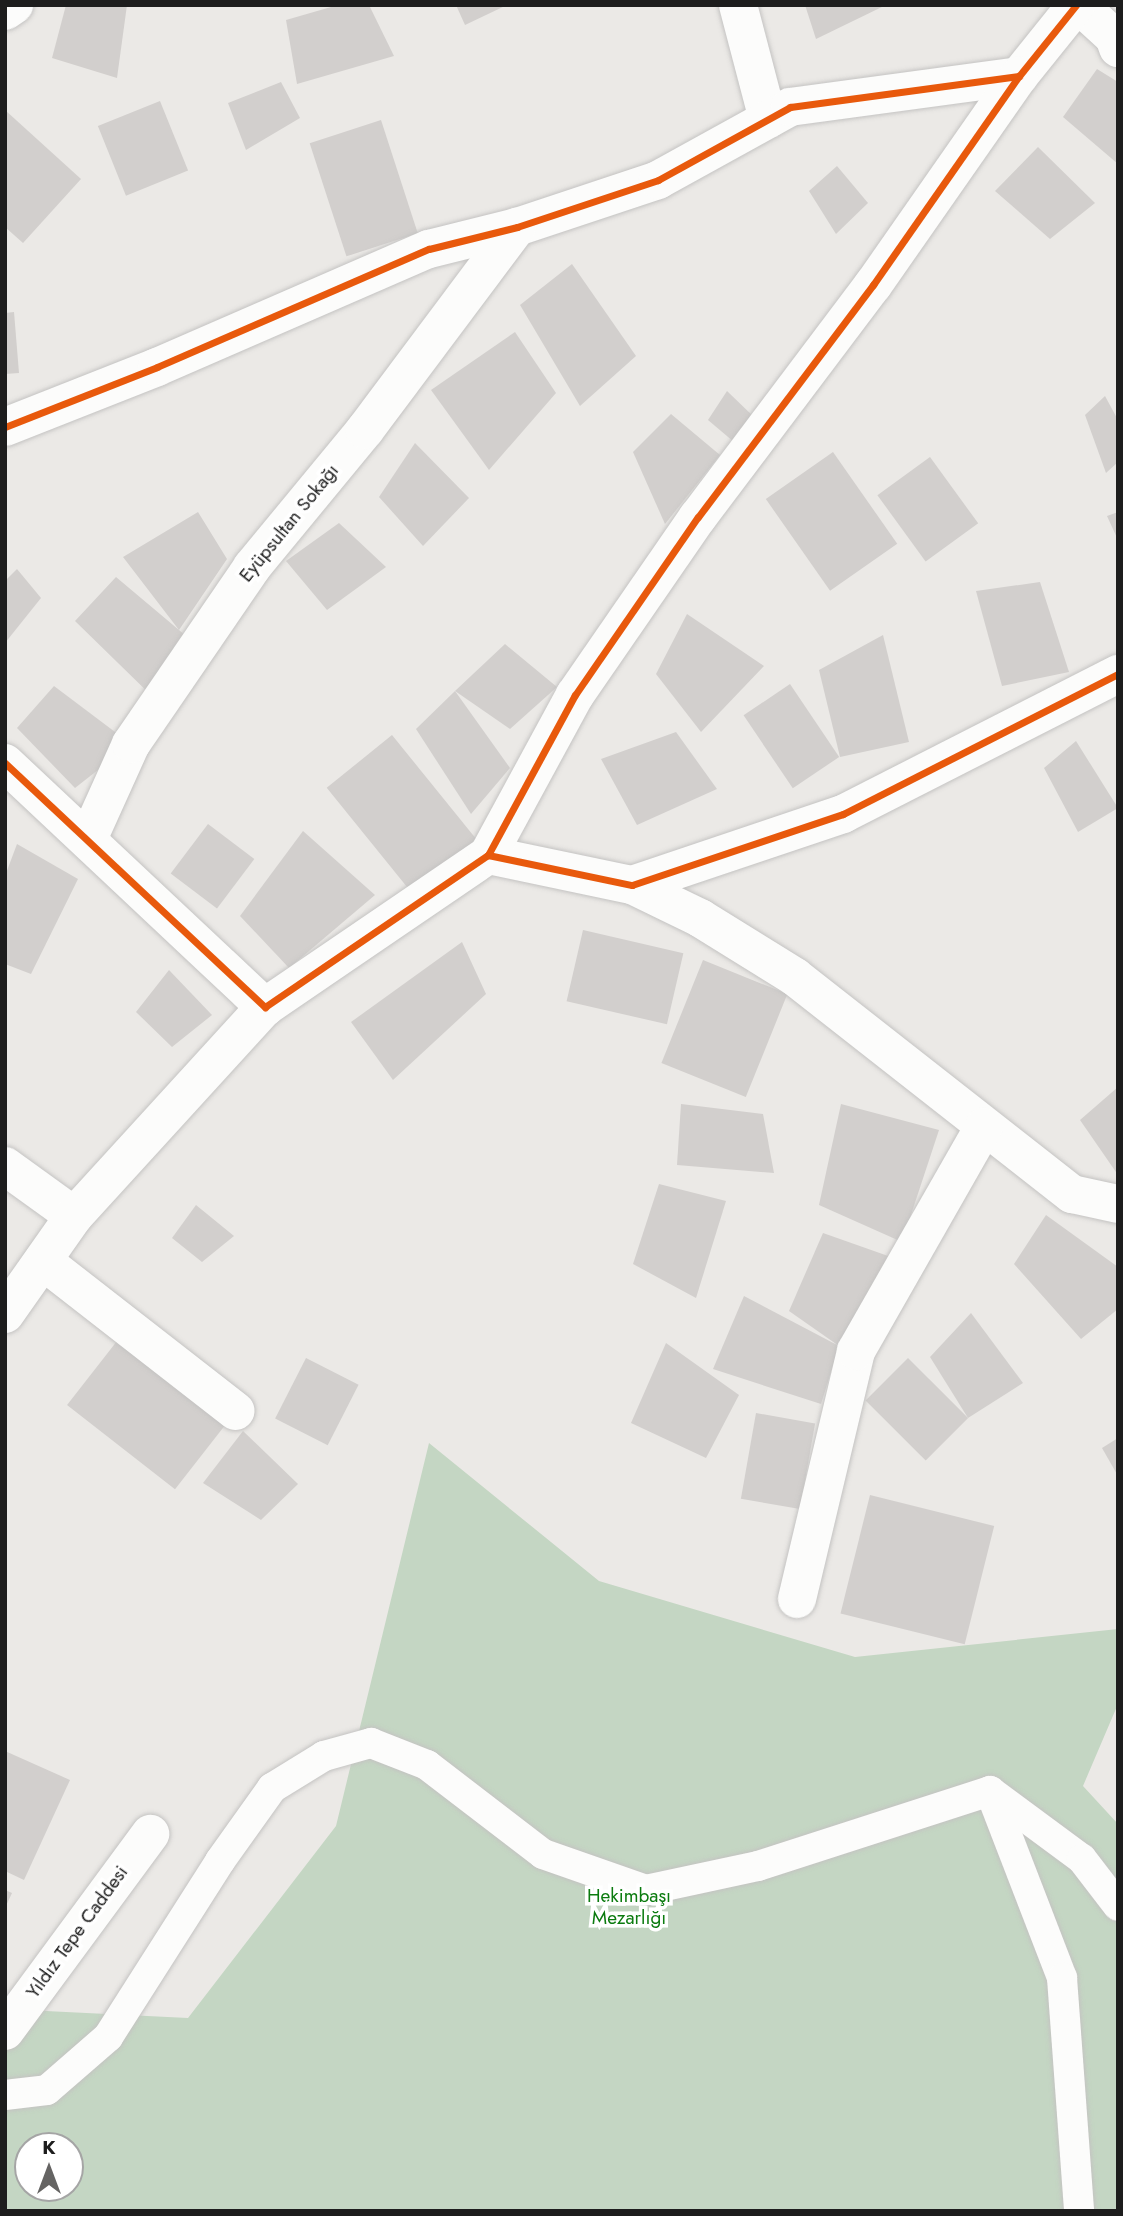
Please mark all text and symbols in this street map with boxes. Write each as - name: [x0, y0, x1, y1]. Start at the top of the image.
- street label: Eyüpsultan Sokağı: [235, 459, 343, 587]
- street label: Yıldız Tepe Caddesi: [21, 1861, 133, 2003]
- park label: Hekimbaşı Mezarlığı: [587, 1885, 671, 1929]
- north arrow: [14, 2132, 84, 2202]
- text: K: [42, 2134, 56, 2161]

